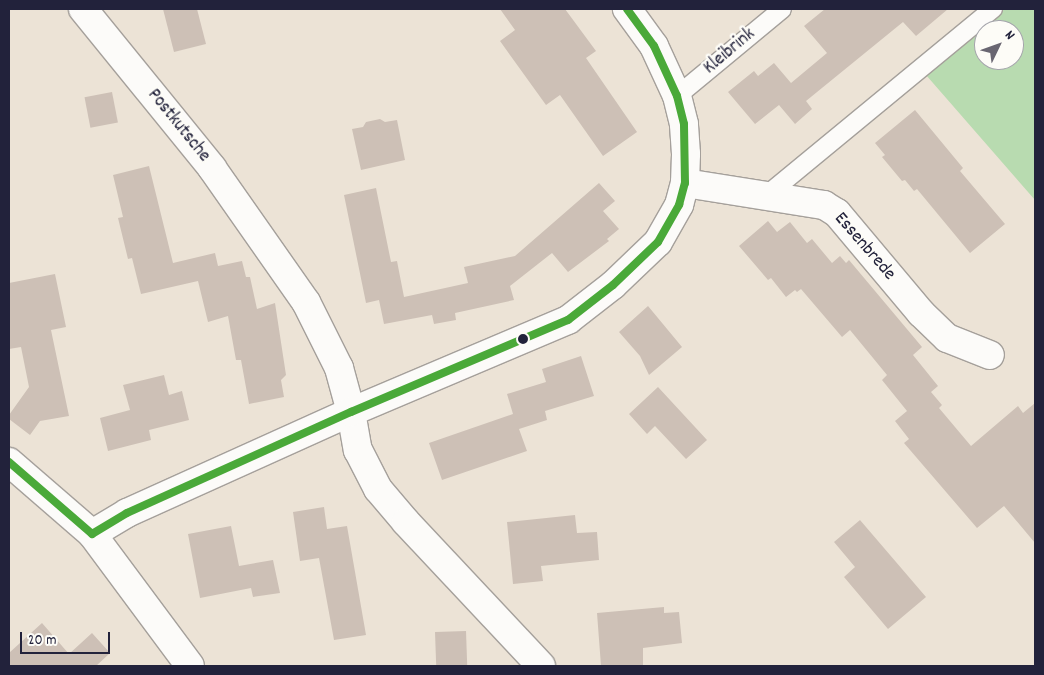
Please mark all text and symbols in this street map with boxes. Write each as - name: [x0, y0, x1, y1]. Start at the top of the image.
- north arrow: [974, 20, 1024, 70]
- street label: Kleibrink: [700, 24, 760, 80]
- text: N: [1000, 26, 1019, 45]
- street label: Postkutsche: [142, 85, 214, 167]
- street label: Essenbrede: [828, 208, 900, 286]
- unlabelled marker: [518, 334, 528, 344]
- scale bar: [22, 622, 112, 654]
- text: 20 m: [28, 630, 56, 652]

